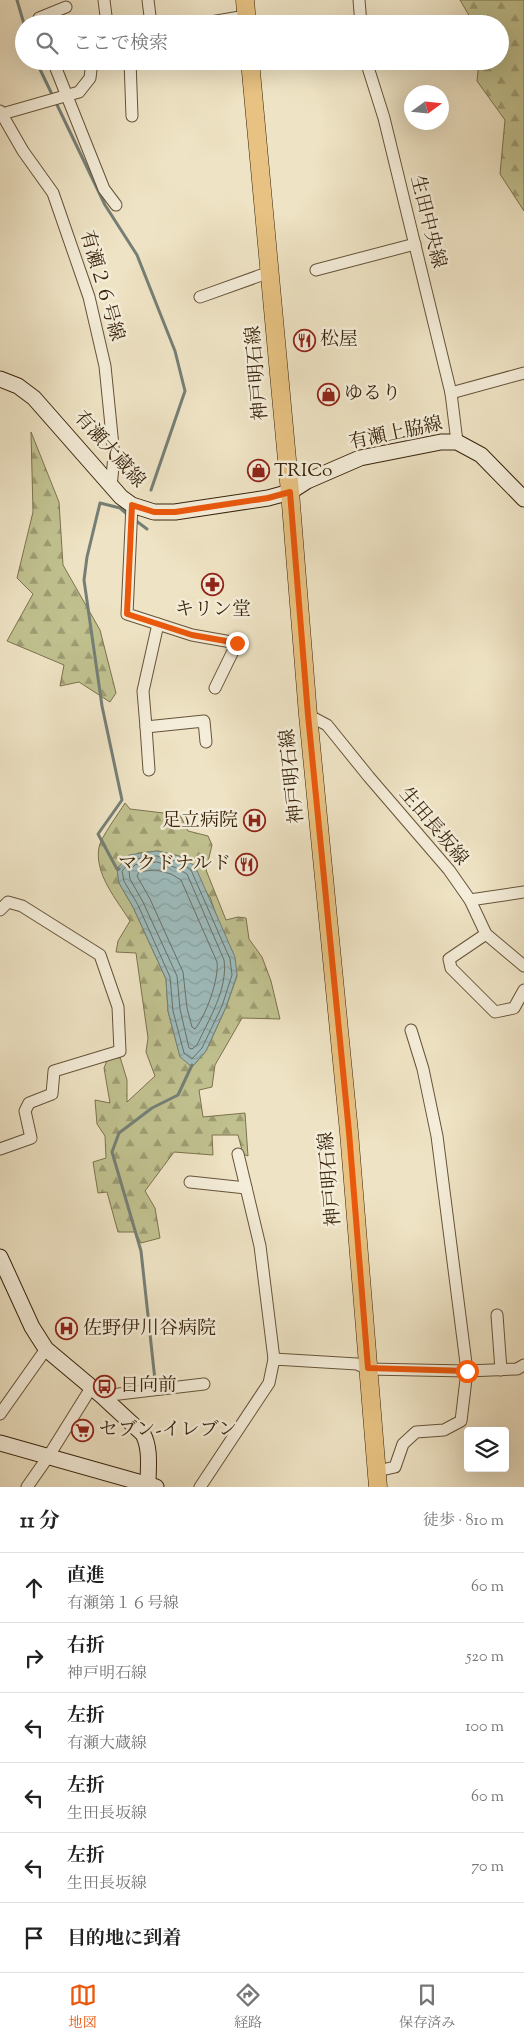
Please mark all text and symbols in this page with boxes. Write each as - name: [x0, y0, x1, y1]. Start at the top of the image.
- search box: [15, 15, 509, 70]
- icon: search: [33, 29, 61, 57]
- text: ここで検索: [73, 31, 168, 58]
- north arrow: [404, 85, 449, 130]
- street label: 生田中央線: [402, 173, 452, 271]
- street label: 有瀬２６号線: [72, 227, 130, 345]
- street label: 神戸明石線: [240, 324, 276, 422]
- place label: 松屋: [320, 327, 358, 354]
- restaurant icon: 松屋: [292, 328, 316, 352]
- place label: ゆるり: [344, 381, 401, 408]
- shop icon: ゆるり: [316, 382, 340, 406]
- street label: 有瀬大蔵線: [67, 406, 151, 494]
- street label: 有瀬上脇線: [347, 411, 445, 457]
- place label: TRICo: [274, 458, 332, 485]
- shop icon: TRICo: [246, 459, 270, 483]
- pharmacy icon: キリン堂: [201, 572, 225, 596]
- place label: キリン堂: [175, 597, 251, 624]
- route end: [226, 632, 249, 655]
- street label: 神戸明石線: [275, 727, 311, 825]
- street label: 生田長坂線: [392, 782, 474, 872]
- place label: 足立病院: [162, 808, 238, 835]
- hospital icon: 足立病院: [242, 809, 266, 833]
- place label: マクドナルド: [118, 851, 231, 878]
- restaurant icon: マクドナルド: [235, 852, 259, 876]
- street label: 神戸明石線: [313, 1130, 349, 1228]
- place label: 佐野伊川谷病院: [83, 1316, 216, 1343]
- hospital icon: 佐野伊川谷病院: [55, 1317, 79, 1341]
- route start: [456, 1360, 479, 1383]
- place label: 日向前: [120, 1373, 177, 1400]
- bus stop icon: 日向前: [92, 1374, 116, 1398]
- place label: セブン-イレブン: [99, 1417, 237, 1444]
- supermarket icon: セブン-イレブン: [71, 1418, 95, 1442]
- map controls: [464, 1427, 509, 1472]
- button: layers: [464, 1427, 509, 1472]
- text: 11 分: [20, 1507, 60, 1537]
- text: 徒歩 · 810 m: [423, 1510, 504, 1533]
- text: 直進: [67, 1563, 105, 1590]
- icon: ahead: [20, 1574, 48, 1602]
- text: 60 m: [471, 1576, 504, 1599]
- text: 有瀬第１６号線: [67, 1593, 179, 1616]
- text: 右折: [67, 1633, 105, 1660]
- icon: right: [20, 1644, 48, 1672]
- text: 520 m: [466, 1646, 504, 1669]
- text: 神戸明石線: [67, 1663, 147, 1686]
- text: 左折: [67, 1703, 105, 1730]
- icon: left: [20, 1714, 48, 1742]
- text: 100 m: [465, 1716, 504, 1739]
- text: 有瀬大蔵線: [67, 1733, 147, 1756]
- text: 左折: [67, 1773, 105, 1800]
- icon: left: [20, 1784, 48, 1812]
- text: 60 m: [471, 1786, 504, 1809]
- text: 生田長坂線: [67, 1803, 147, 1826]
- text: 左折: [67, 1843, 105, 1870]
- icon: left: [20, 1854, 48, 1882]
- text: 70 m: [471, 1856, 504, 1879]
- text: 生田長坂線: [67, 1873, 147, 1896]
- icon: arrive: [20, 1924, 48, 1952]
- text: 目的地に到着: [67, 1926, 181, 1953]
- tab: 地図: [69, 1981, 97, 2034]
- tab: 経路: [234, 1981, 262, 2034]
- tab: 保存済み: [399, 1981, 455, 2034]

